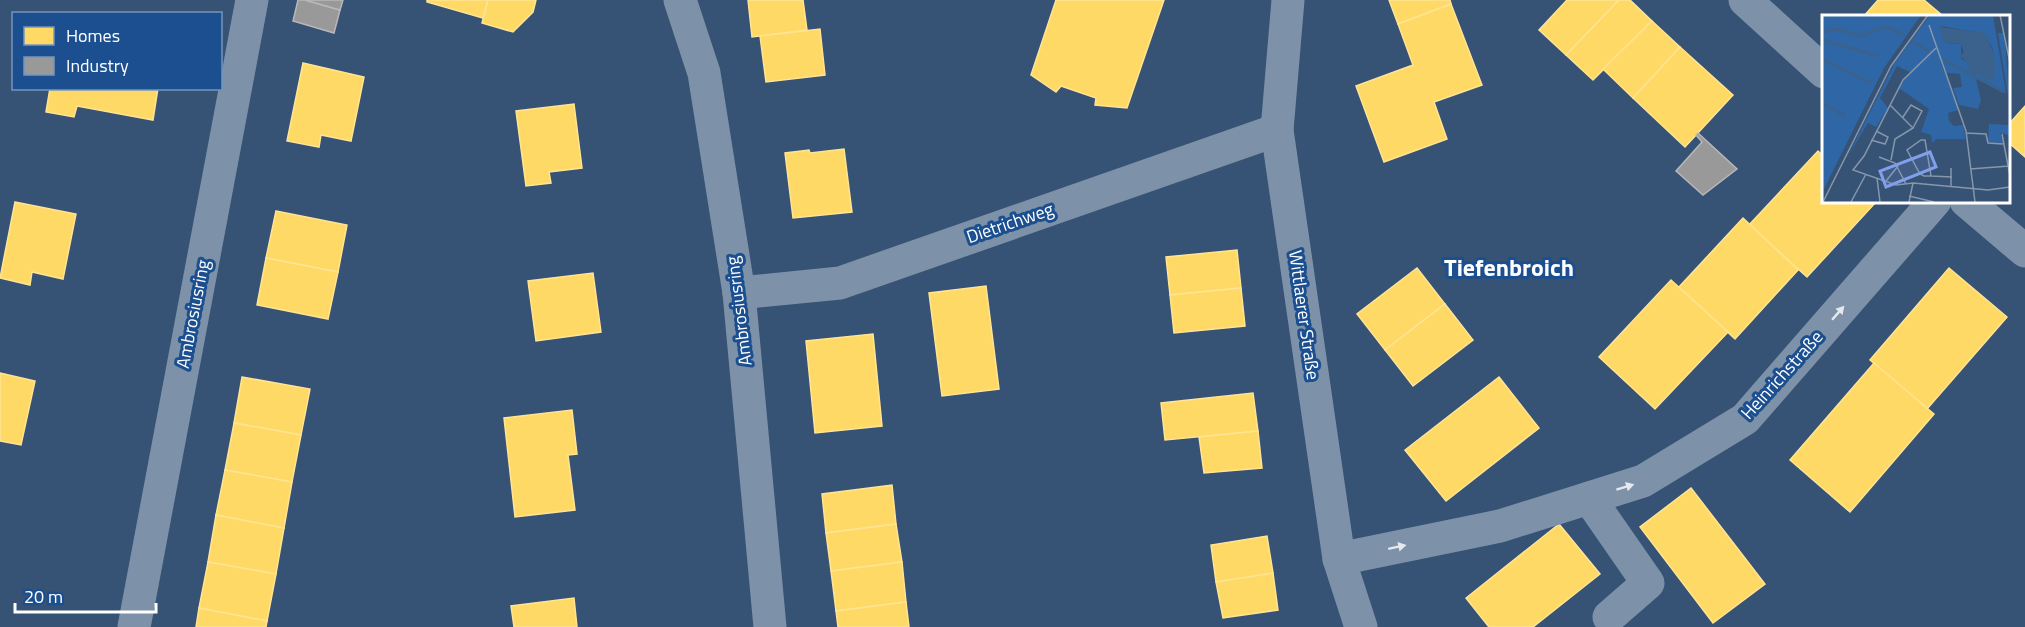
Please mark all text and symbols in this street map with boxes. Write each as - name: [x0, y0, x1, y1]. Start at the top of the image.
- legend: [12, 12, 222, 90]
- inset map: [1822, 15, 2010, 202]
- text: Homes: [66, 22, 120, 49]
- text: Industry: [66, 52, 129, 79]
- street label: Dietrichweg: [963, 195, 1057, 250]
- street label: Wittlaerer Straße: [1282, 248, 1327, 382]
- district label: Tiefenbroich: [1444, 249, 1574, 285]
- street label: Ambrosiusring: [718, 255, 759, 367]
- street label: Ambrosiusring: [169, 257, 216, 371]
- one-way arrow: [1831, 306, 1844, 321]
- street label: Heinrichstraße: [1734, 324, 1829, 425]
- one-way arrow: [1616, 481, 1634, 491]
- one-way arrow: [1387, 542, 1406, 551]
- scale bar: [15, 576, 156, 614]
- text: 20 m: [24, 583, 63, 610]

